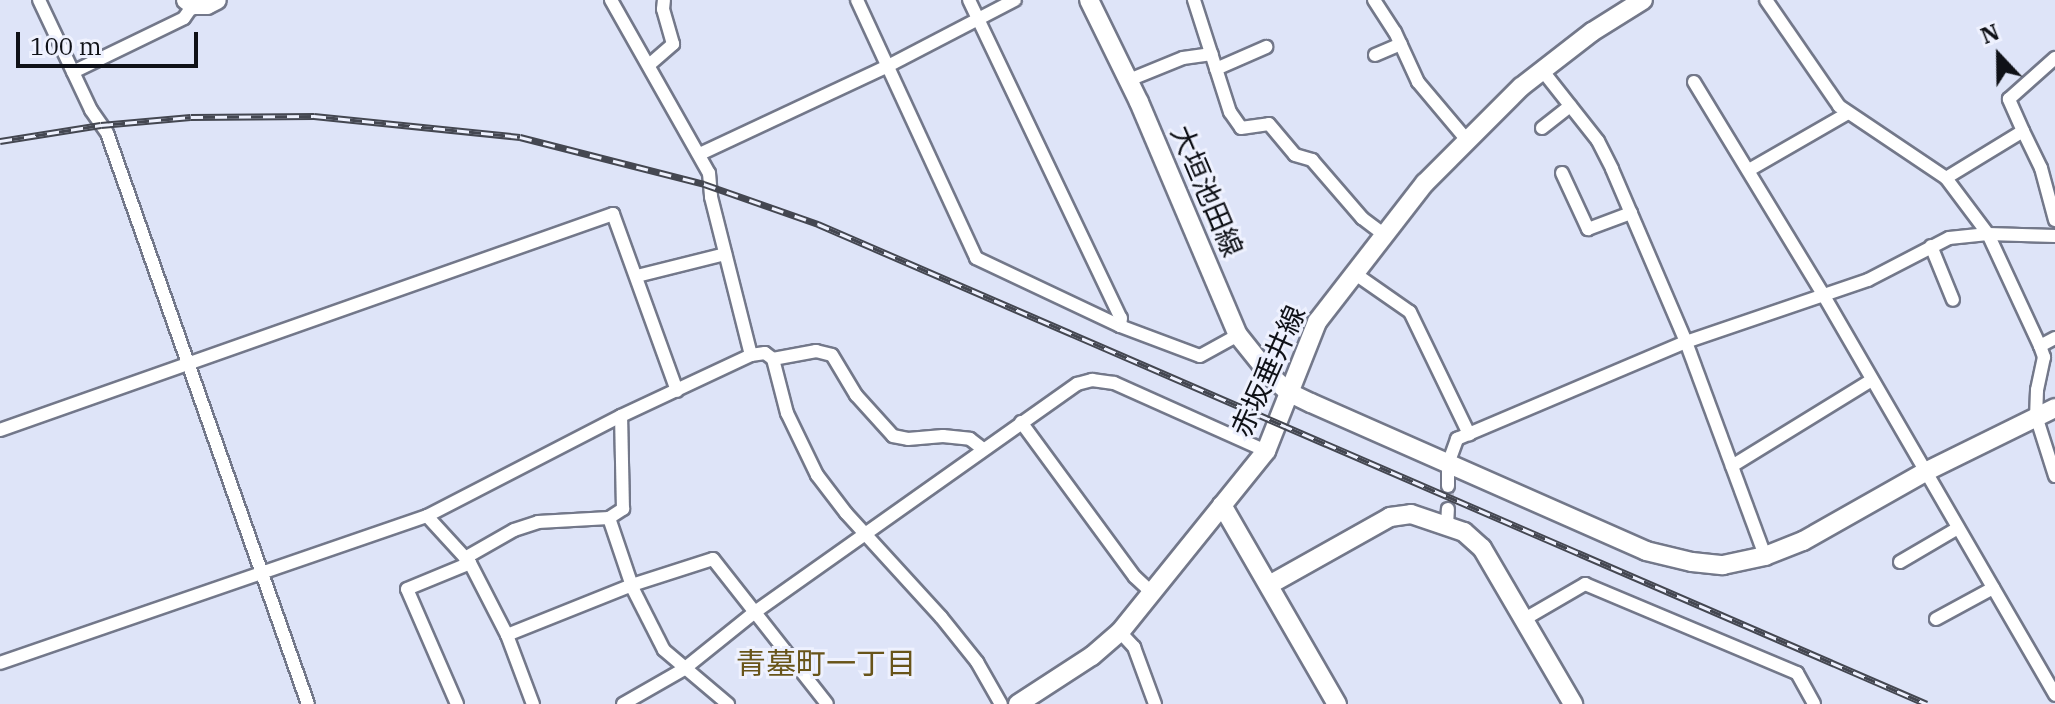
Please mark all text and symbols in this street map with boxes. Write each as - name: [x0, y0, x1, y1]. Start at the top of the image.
- scale bar: [20, 16, 202, 66]
- north arrow: [1959, 16, 2039, 96]
- text: N: [1976, 17, 2003, 50]
- text: 100 m: [30, 30, 102, 62]
- street label: 大垣池田線: [1164, 120, 1250, 262]
- street label: 赤坂垂井線: [1224, 300, 1312, 442]
- district label: 青墓町一丁目: [736, 645, 916, 681]

